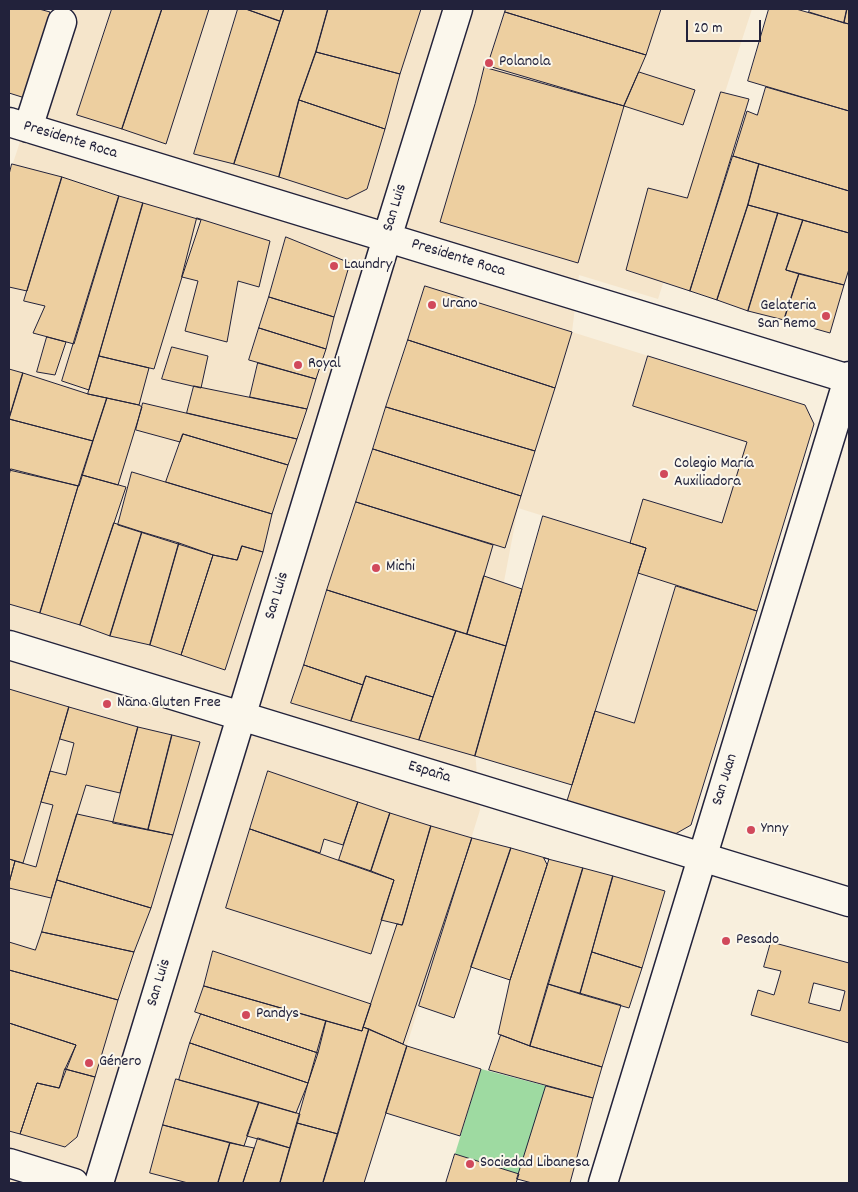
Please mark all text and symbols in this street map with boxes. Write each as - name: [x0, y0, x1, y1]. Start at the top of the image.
- scale bar: [688, 10, 763, 42]
- text: 20 m: [694, 18, 722, 40]
- place label: Polanola: [499, 53, 551, 73]
- marker: Polanola: [483, 57, 495, 69]
- street label: Presidente Roca: [21, 118, 119, 164]
- street label: San Luis: [380, 182, 412, 234]
- street label: Presidente Roca: [409, 236, 507, 282]
- place label: Laundry: [344, 256, 392, 276]
- marker: Laundry: [328, 260, 340, 272]
- place label: Urano: [442, 295, 478, 315]
- place label: Gelateria San Remo: [757, 297, 816, 335]
- marker: Urano: [426, 299, 438, 311]
- marker: Gelateria San Remo: [820, 310, 832, 322]
- place label: Royal: [308, 355, 341, 375]
- marker: Royal: [292, 359, 304, 371]
- place label: Colegio María Auxiliadora: [674, 455, 754, 493]
- marker: Colegio María Auxiliadora: [658, 468, 670, 480]
- place label: Michi: [386, 558, 415, 578]
- marker: Michi: [370, 562, 382, 574]
- street label: San Luis: [262, 570, 294, 622]
- place label: Nana Gluten Free: [117, 694, 221, 714]
- marker: Nana Gluten Free: [101, 698, 113, 710]
- street label: San Juan: [709, 752, 743, 808]
- street label: España: [405, 757, 453, 789]
- place label: Ynny: [761, 820, 788, 840]
- marker: Ynny: [745, 824, 757, 836]
- place label: Pesado: [736, 931, 779, 951]
- marker: Pesado: [720, 935, 732, 947]
- street label: San Luis: [144, 957, 176, 1009]
- place label: Pandys: [256, 1005, 299, 1025]
- marker: Pandys: [240, 1009, 252, 1021]
- place label: Género: [99, 1053, 141, 1073]
- marker: Género: [83, 1057, 95, 1069]
- place label: Sociedad Libanesa: [480, 1154, 589, 1174]
- marker: Sociedad Libanesa: [464, 1158, 476, 1170]

